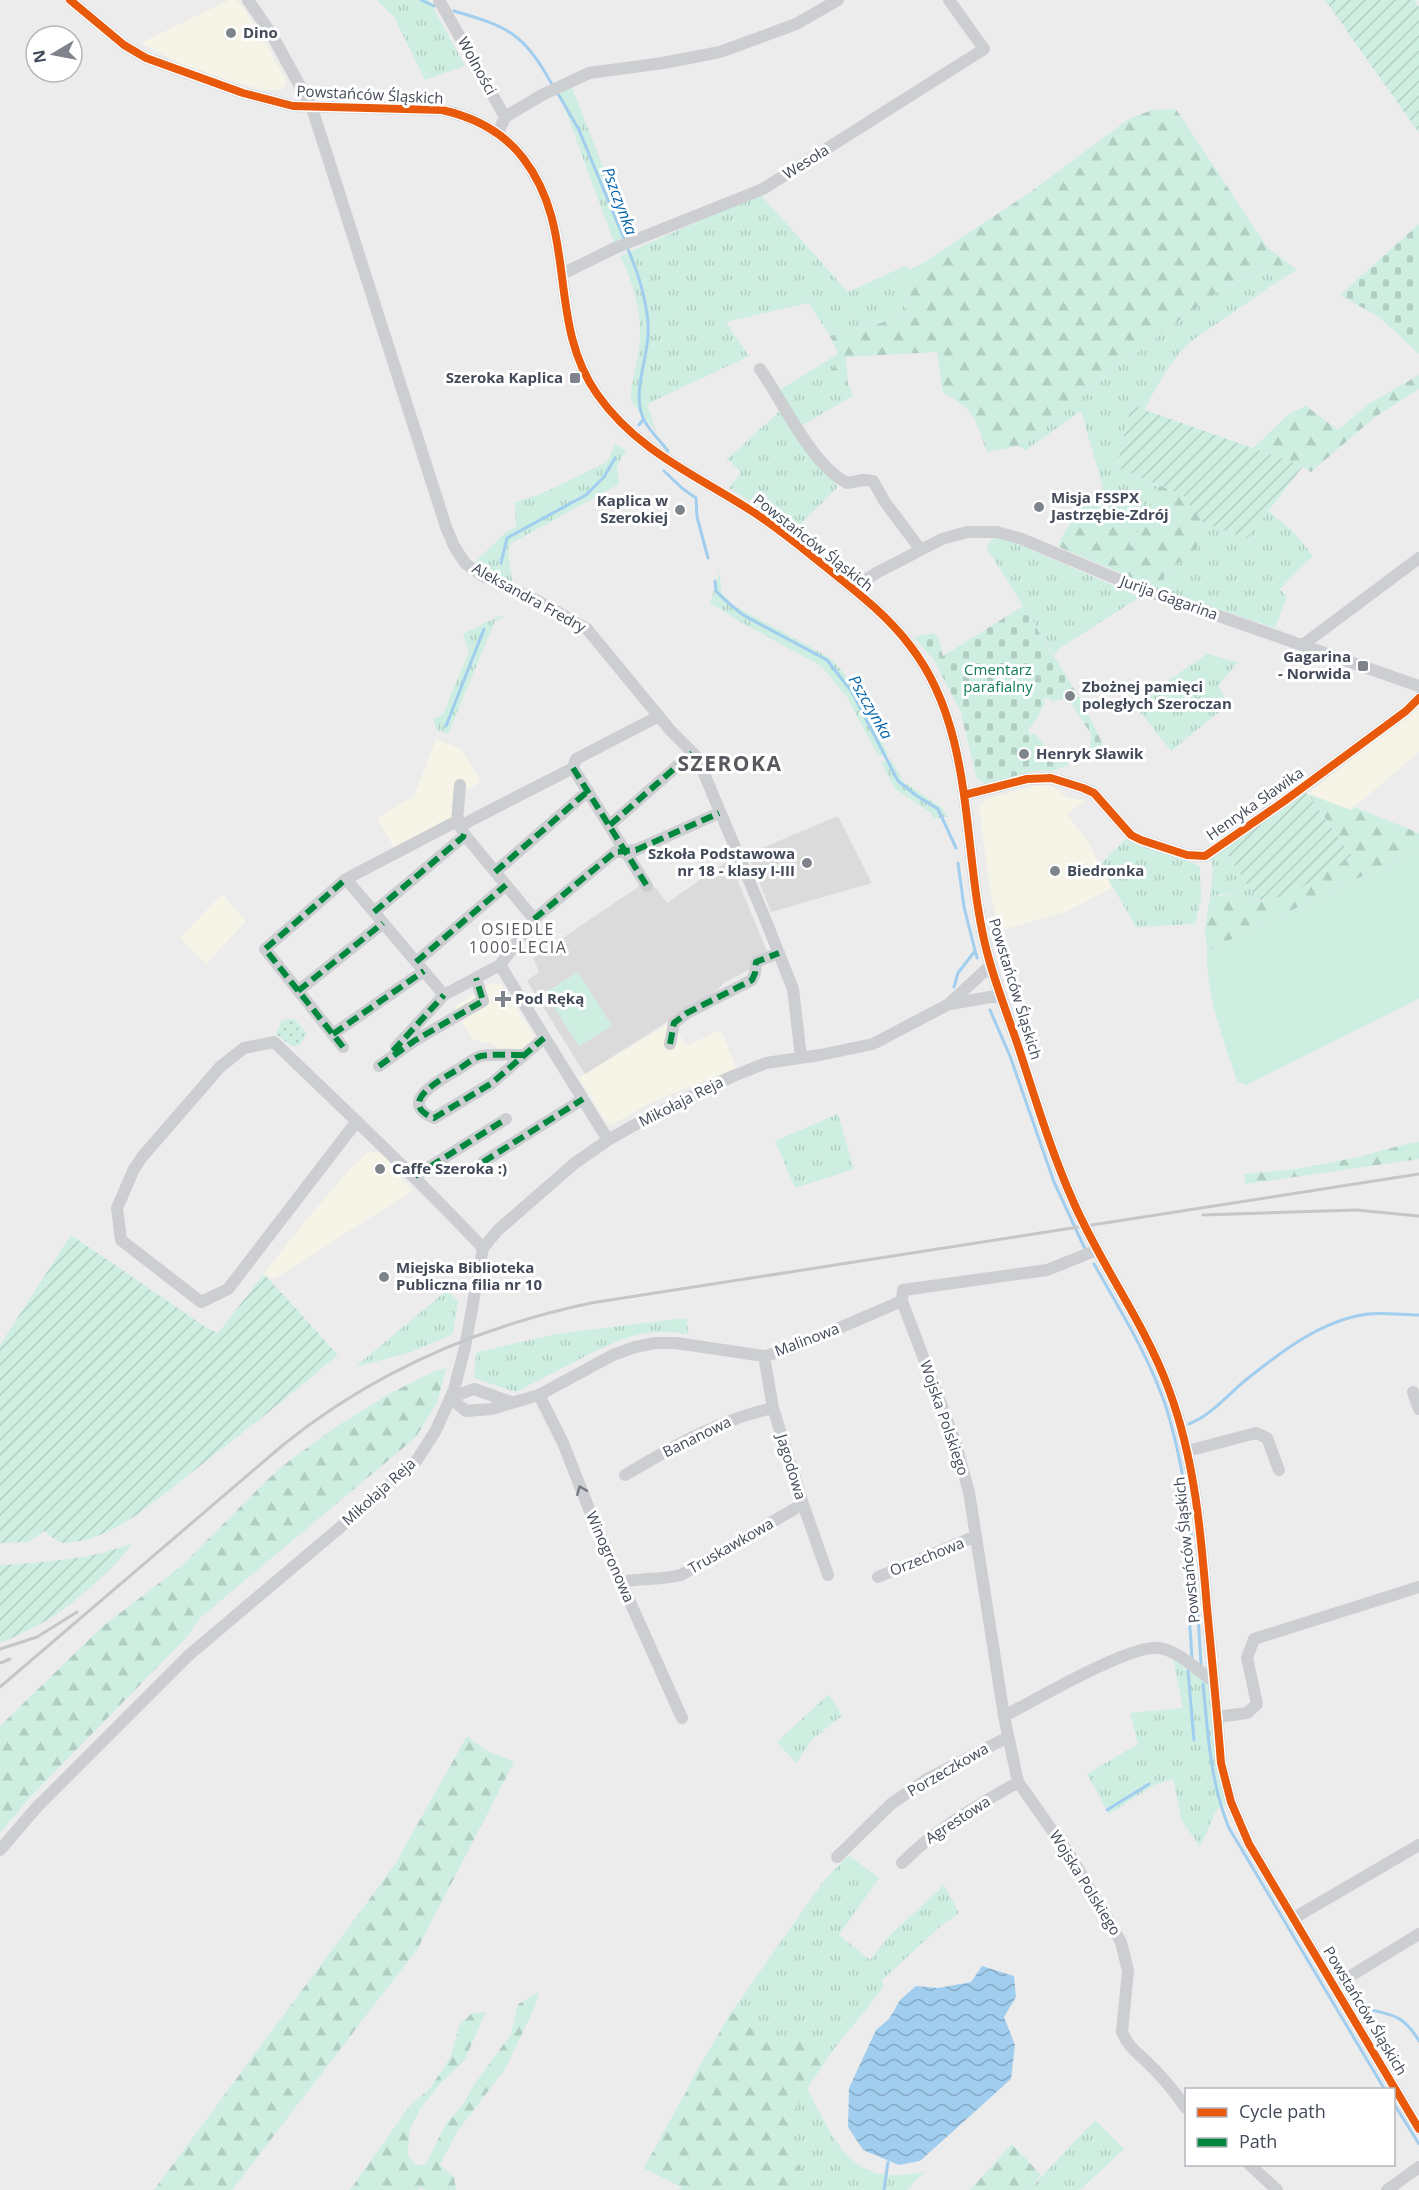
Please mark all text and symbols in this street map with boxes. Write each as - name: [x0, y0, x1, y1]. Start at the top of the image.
- place label: Dino: [243, 22, 278, 42]
- north arrow: [24, 24, 84, 84]
- marker: Dino: [224, 26, 238, 40]
- street label: Wolności: [454, 33, 502, 98]
- text: N: [27, 48, 51, 65]
- street label: Powstańców Śląskich: [296, 80, 444, 108]
- street label: Wesoła: [779, 139, 832, 183]
- water label: Pszczynka: [597, 164, 643, 238]
- place label: Szeroka Kaplica: [446, 367, 563, 387]
- marker: Szeroka Kaplica: [568, 371, 582, 385]
- place label: Misja FSSPX Jastrzębie-Zdrój: [1049, 487, 1169, 524]
- street label: Powstańców Śląskich: [750, 489, 878, 595]
- place label: Kaplica w Szerokiej: [597, 490, 668, 527]
- marker: Misja FSSPX Jastrzębie-Zdrój: [1032, 500, 1046, 514]
- marker: Kaplica w Szerokiej: [673, 503, 687, 517]
- street label: Aleksandra Fredry: [469, 558, 590, 637]
- street label: Jurija Gagarina: [1116, 569, 1221, 624]
- place label: Gagarina - Norwida: [1278, 646, 1351, 683]
- park label: Cmentarz parafialny: [963, 659, 1033, 696]
- marker: Gagarina - Norwida: [1356, 659, 1370, 673]
- water label: Pszczynka: [844, 671, 898, 743]
- place label: Zbożnej pamięci poległych Szeroczan: [1082, 676, 1232, 713]
- marker: Zbożnej pamięci poległych Szeroczan: [1063, 689, 1077, 703]
- place label: Henryk Sławik: [1036, 743, 1144, 763]
- marker: Henryk Sławik: [1017, 747, 1031, 761]
- district label: SZEROKA: [678, 749, 783, 777]
- street label: Henryka Sławika: [1202, 762, 1307, 844]
- place label: Szkoła Podstawowa nr 18 - klasy I-III: [648, 843, 795, 880]
- marker: Szkoła Podstawowa nr 18 - klasy I-III: [800, 856, 814, 870]
- place label: Biedronka: [1067, 860, 1144, 880]
- marker: Biedronka: [1048, 864, 1062, 878]
- street label: Powstańców Śląskich: [985, 916, 1047, 1062]
- district label: OSIEDLE 1000-LECIA: [469, 918, 567, 958]
- place label: Pod Ręką: [515, 988, 584, 1008]
- marker: Pod Ręką: [496, 992, 510, 1006]
- street label: Mikołaja Reja: [635, 1071, 726, 1131]
- place label: Caffe Szeroka :): [392, 1158, 507, 1178]
- marker: Caffe Szeroka :): [373, 1162, 387, 1176]
- place label: Miejska Biblioteka Publiczna filia nr 10: [396, 1257, 542, 1294]
- marker: Miejska Biblioteka Publiczna filia nr 10: [377, 1270, 391, 1284]
- street label: Malinowa: [772, 1318, 842, 1361]
- street label: Wojska Polskiego: [916, 1358, 974, 1478]
- street label: Bananowa: [659, 1411, 734, 1461]
- street label: Jagodowa: [772, 1429, 811, 1502]
- street label: Mikołaja Reja: [337, 1453, 419, 1530]
- street label: Powstańców Śląskich: [1168, 1476, 1204, 1624]
- one-way arrow: [576, 1485, 588, 1496]
- street label: Winogronowa: [582, 1508, 640, 1605]
- street label: Truskawkowa: [684, 1513, 777, 1578]
- street label: Orzechowa: [886, 1532, 967, 1580]
- street label: Porzeczkowa: [903, 1738, 992, 1800]
- street label: Agrestowa: [921, 1791, 994, 1848]
- street label: Wojska Polskiego: [1046, 1826, 1126, 1939]
- street label: Powstańców Śląskich: [1319, 1942, 1412, 2079]
- legend: [1185, 2088, 1395, 2166]
- text: Cycle path: [1239, 2099, 1326, 2123]
- text: Path: [1239, 2129, 1277, 2153]

